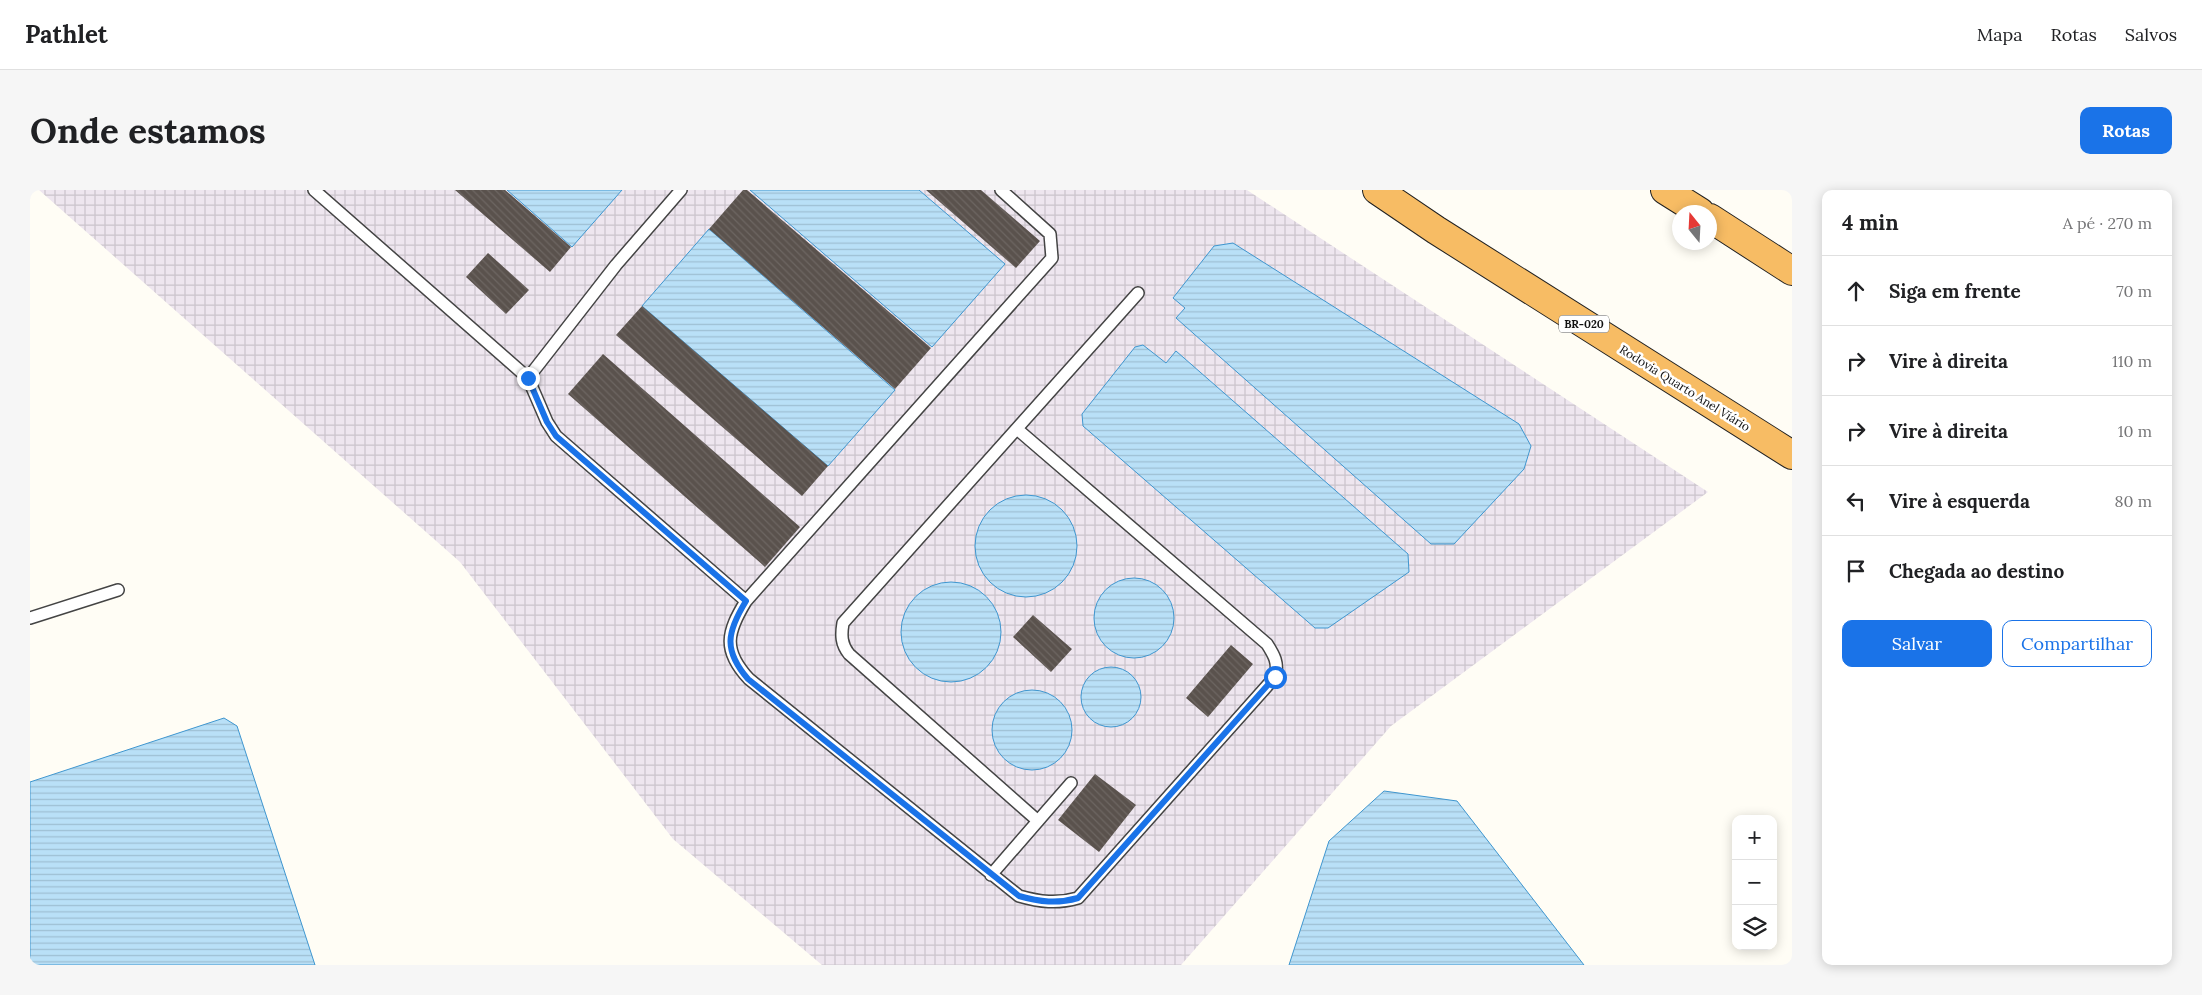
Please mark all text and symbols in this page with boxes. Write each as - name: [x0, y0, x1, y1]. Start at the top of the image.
- text: Pathlet: [25, 19, 108, 50]
- text: Mapa: [1977, 23, 2023, 46]
- text: Rotas: [2051, 23, 2097, 46]
- text: Salvos: [2125, 23, 2177, 46]
- button: Rotas: [2080, 107, 2172, 154]
- text: Onde estamos: [30, 108, 266, 153]
- north arrow: [1672, 205, 1717, 250]
- text: 4 min: [1842, 209, 1899, 236]
- text: A pé · 270 m: [2063, 213, 2152, 233]
- icon: ahead: [1842, 277, 1870, 305]
- text: Siga em frente: [1889, 279, 2021, 303]
- text: 70 m: [2116, 281, 2152, 301]
- road number: BR-020: [1559, 316, 1609, 332]
- street label: Rodovia Quarto Anel Viário: [1617, 342, 1753, 434]
- icon: right: [1842, 347, 1870, 375]
- text: Vire à direita: [1889, 349, 2008, 373]
- text: 110 m: [2112, 351, 2152, 371]
- route end: [517, 367, 540, 390]
- icon: right: [1842, 417, 1870, 445]
- text: Vire à direita: [1889, 419, 2008, 443]
- text: 10 m: [2118, 421, 2152, 441]
- icon: left: [1842, 487, 1870, 515]
- text: Vire à esquerda: [1889, 489, 2030, 513]
- text: 80 m: [2115, 491, 2152, 511]
- icon: arrive: [1842, 557, 1870, 585]
- text: Chegada ao destino: [1889, 559, 2064, 583]
- button: Salvar: [1842, 620, 1992, 667]
- button: Compartilhar: [2002, 620, 2152, 667]
- route start: [1264, 666, 1287, 689]
- map controls: [1732, 815, 1777, 950]
- button: +: [1732, 815, 1777, 860]
- button: −: [1732, 860, 1777, 905]
- button: layers: [1732, 905, 1777, 950]

